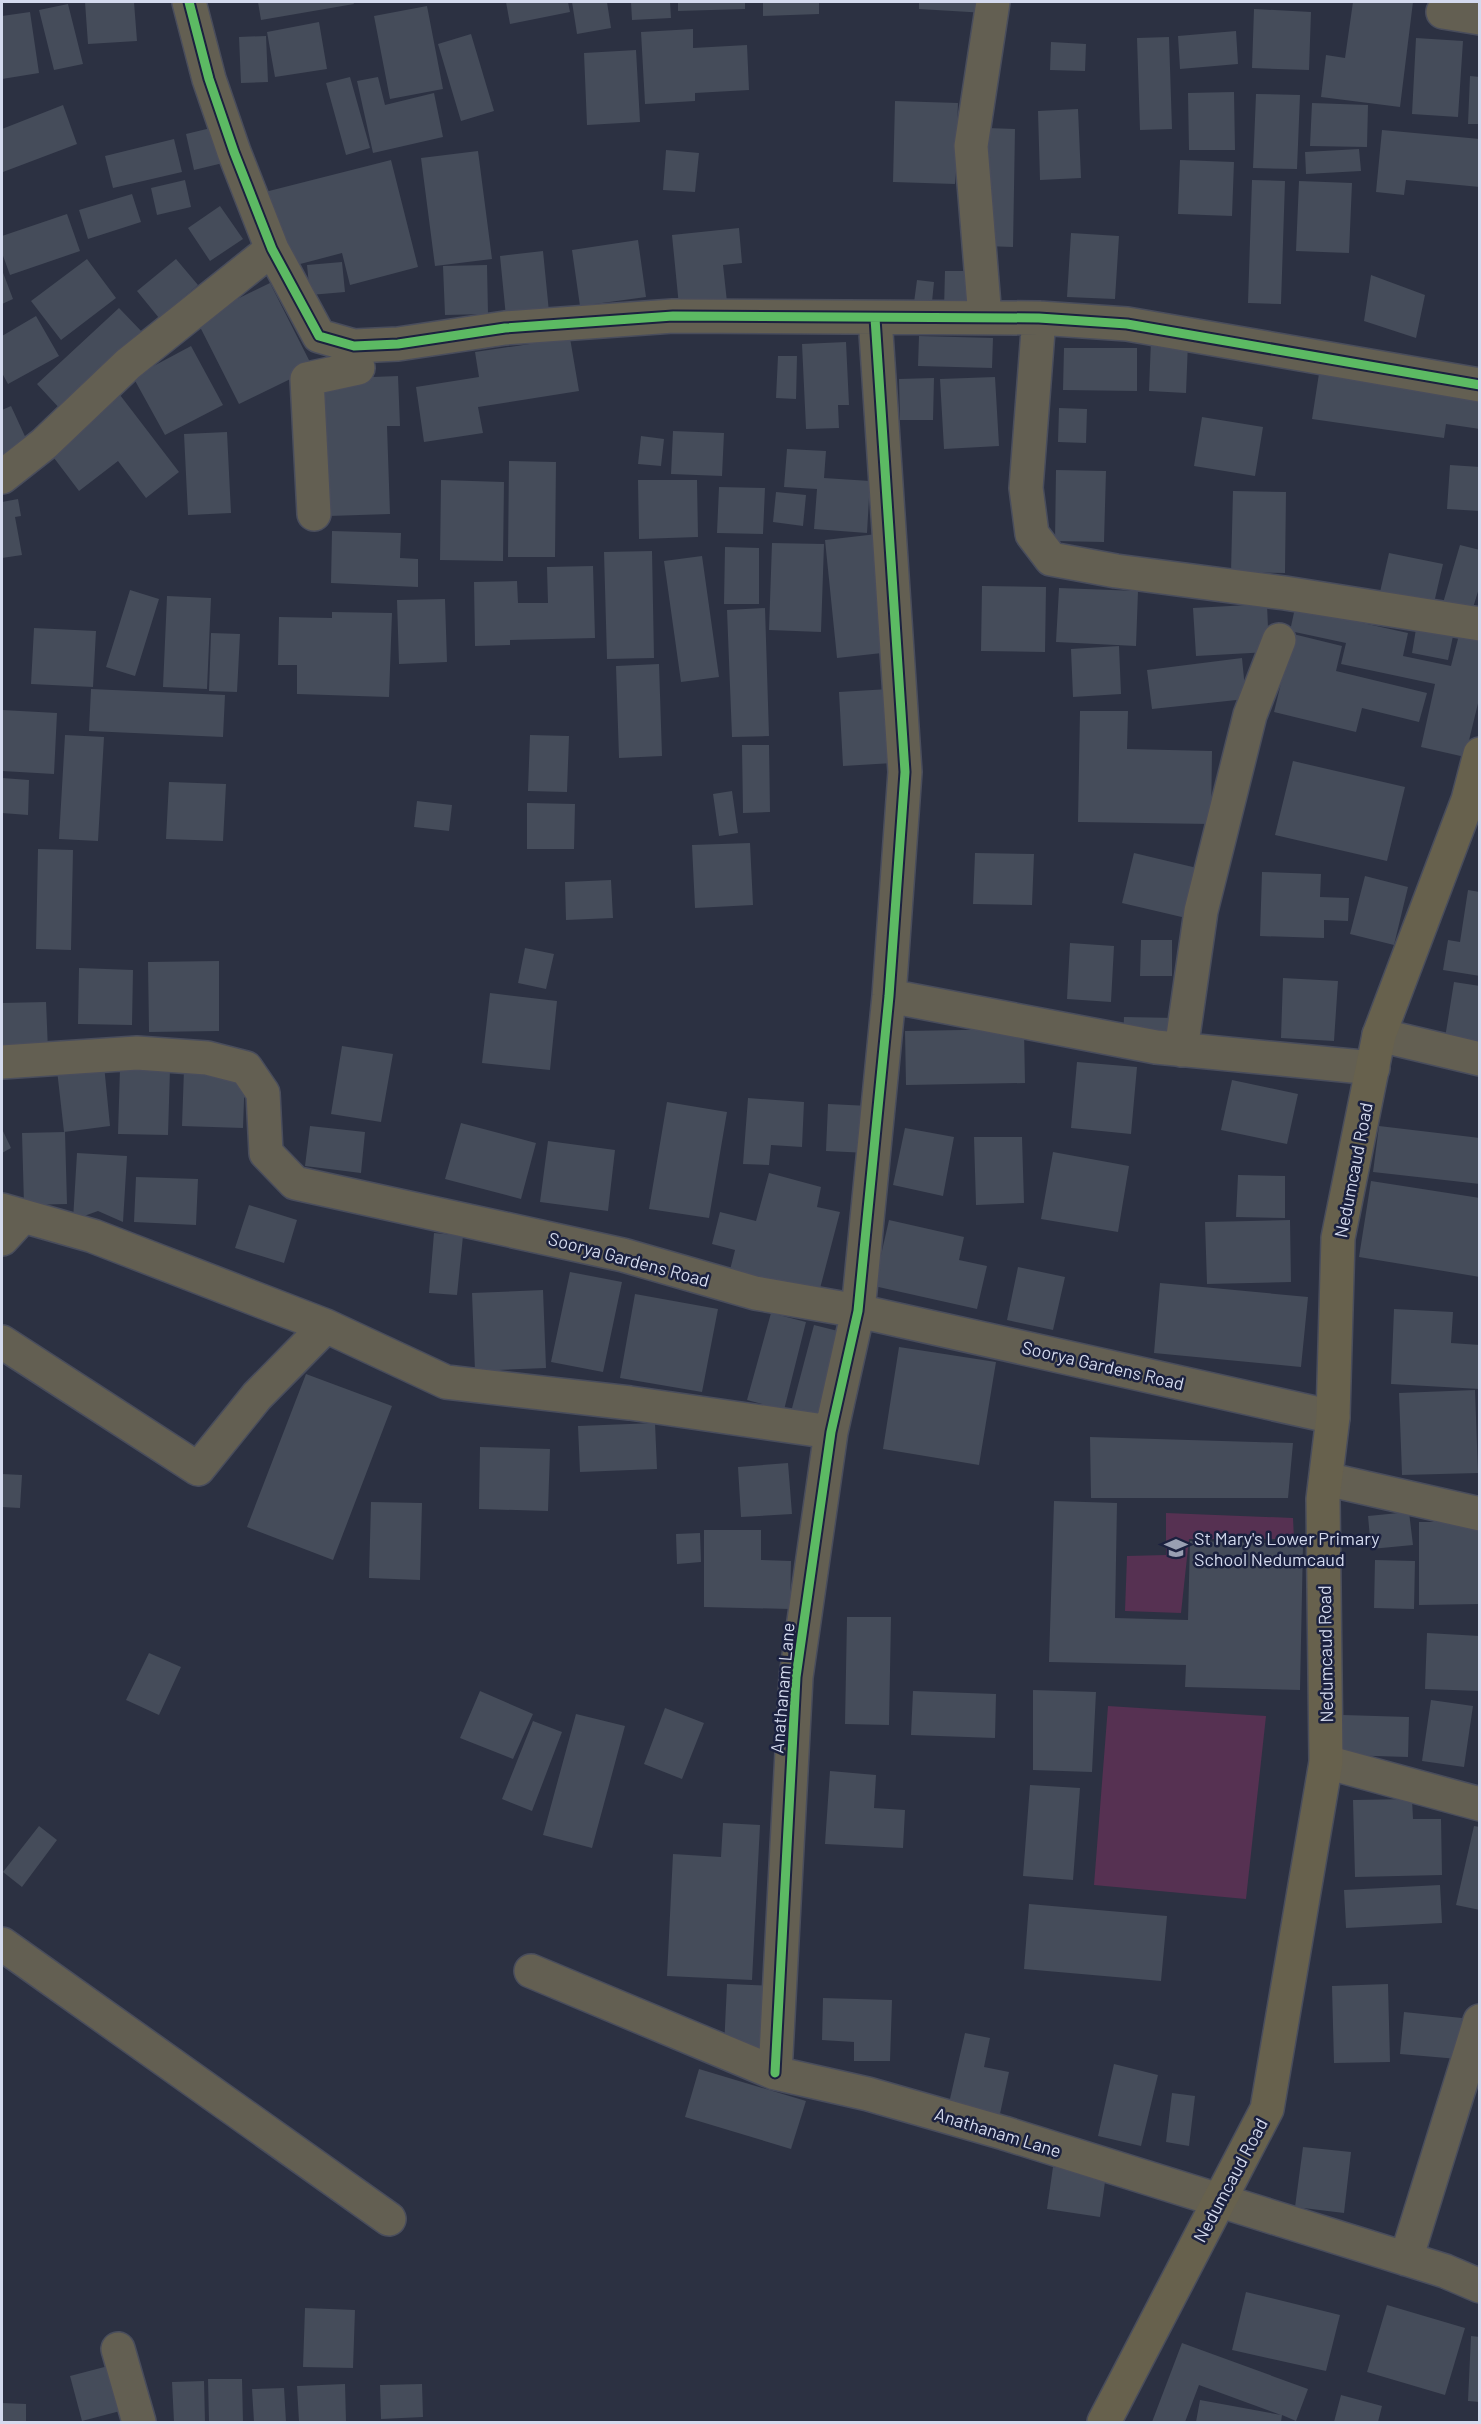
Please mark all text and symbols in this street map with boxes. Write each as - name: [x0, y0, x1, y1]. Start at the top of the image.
- street label: Nedumcaud Road: [1329, 1100, 1377, 1240]
- street label: Soorya Gardens Road: [546, 1227, 712, 1291]
- street label: Soorya Gardens Road: [1020, 1336, 1186, 1394]
- place label: St Mary's Lower Primary School Nedumcaud: [1194, 1527, 1380, 1570]
- school or university icon: St Mary's Lower Primary School Nedumcaud: [1163, 1535, 1189, 1561]
- street label: Nedumcaud Road: [1313, 1585, 1337, 1723]
- street label: Anathanam Lane: [765, 1622, 799, 1754]
- street label: Anathanam Lane: [932, 2102, 1064, 2162]
- street label: Nedumcaud Road: [1188, 2114, 1272, 2246]

